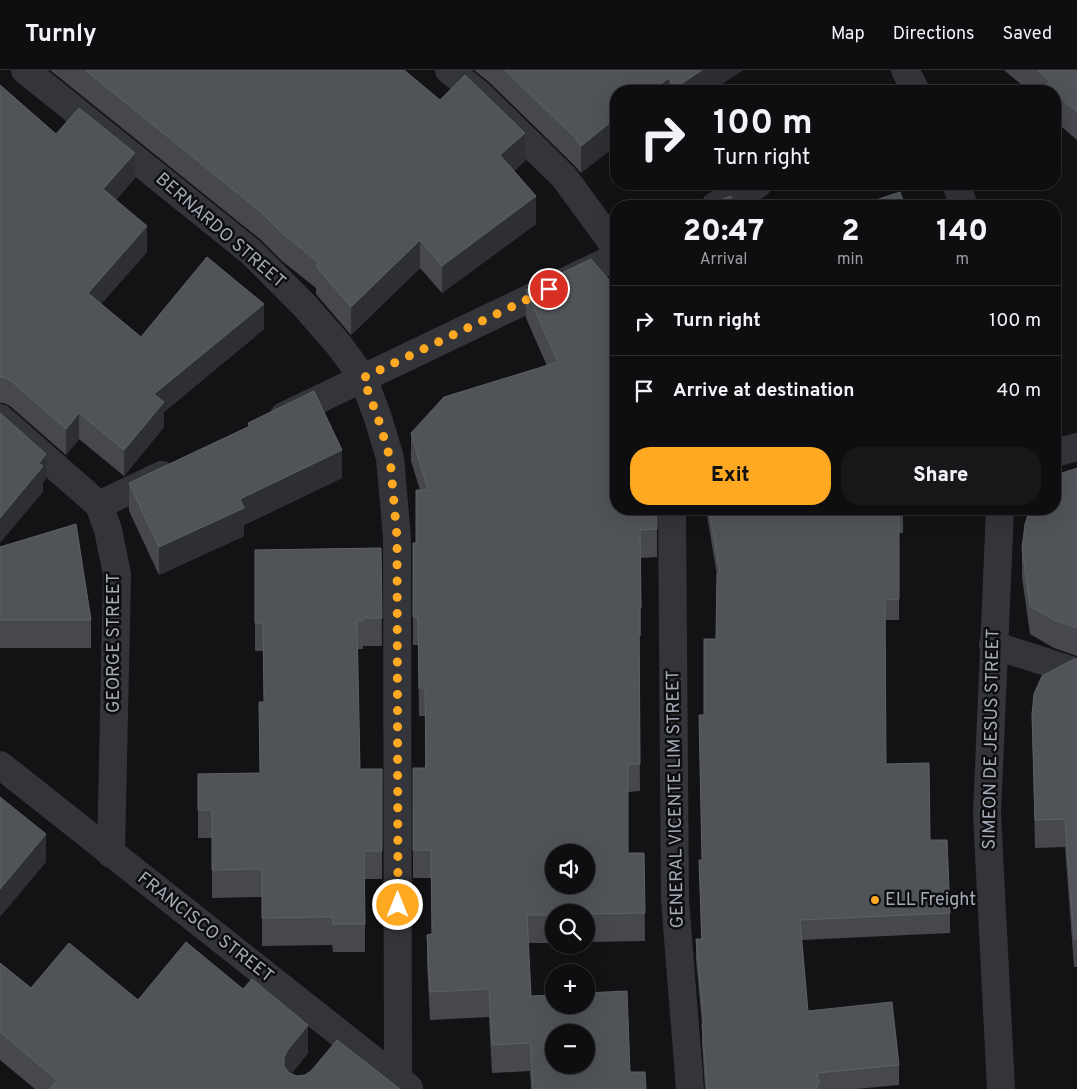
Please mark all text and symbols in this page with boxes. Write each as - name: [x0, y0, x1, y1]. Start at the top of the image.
- text: Turnly: [25, 20, 97, 50]
- text: Map: [831, 23, 865, 46]
- text: Directions: [893, 23, 975, 46]
- text: Saved: [1003, 23, 1052, 46]
- text: 100 m: [713, 102, 813, 146]
- icon: right: [630, 105, 695, 170]
- text: Turn right: [713, 145, 810, 172]
- street label: BERNARDO STREET: [150, 168, 290, 294]
- text: 20:47: [683, 214, 764, 251]
- text: 2: [841, 214, 859, 251]
- text: 140: [936, 214, 988, 251]
- text: Arrival: [700, 250, 747, 270]
- text: min: [837, 250, 864, 270]
- text: m: [956, 250, 969, 270]
- pin: [528, 268, 570, 310]
- icon: arrive: [535, 275, 563, 303]
- icon: right: [630, 307, 658, 335]
- text: Turn right: [673, 309, 761, 333]
- text: 100 m: [989, 309, 1041, 333]
- icon: arrive: [630, 377, 658, 405]
- text: Arrive at destination: [673, 379, 854, 403]
- text: 40 m: [996, 379, 1041, 403]
- button: Exit: [630, 447, 831, 505]
- button: Share: [841, 447, 1041, 505]
- street label: GEORGE STREET: [103, 573, 126, 713]
- street label: SIMEON DE JESUS STREET: [979, 628, 1005, 850]
- street label: GENERAL VICENTE LIM STREET: [662, 670, 690, 928]
- map controls: [545, 844, 595, 1074]
- button: sound: [545, 844, 595, 894]
- street label: FRANCISCO STREET: [132, 868, 278, 988]
- position arrow: [371, 878, 423, 930]
- place label: ELL Freight: [885, 889, 976, 912]
- marker: ELL Freight: [869, 894, 881, 906]
- button: search: [545, 904, 595, 954]
- button: +: [545, 964, 595, 1014]
- button: −: [545, 1024, 595, 1074]

